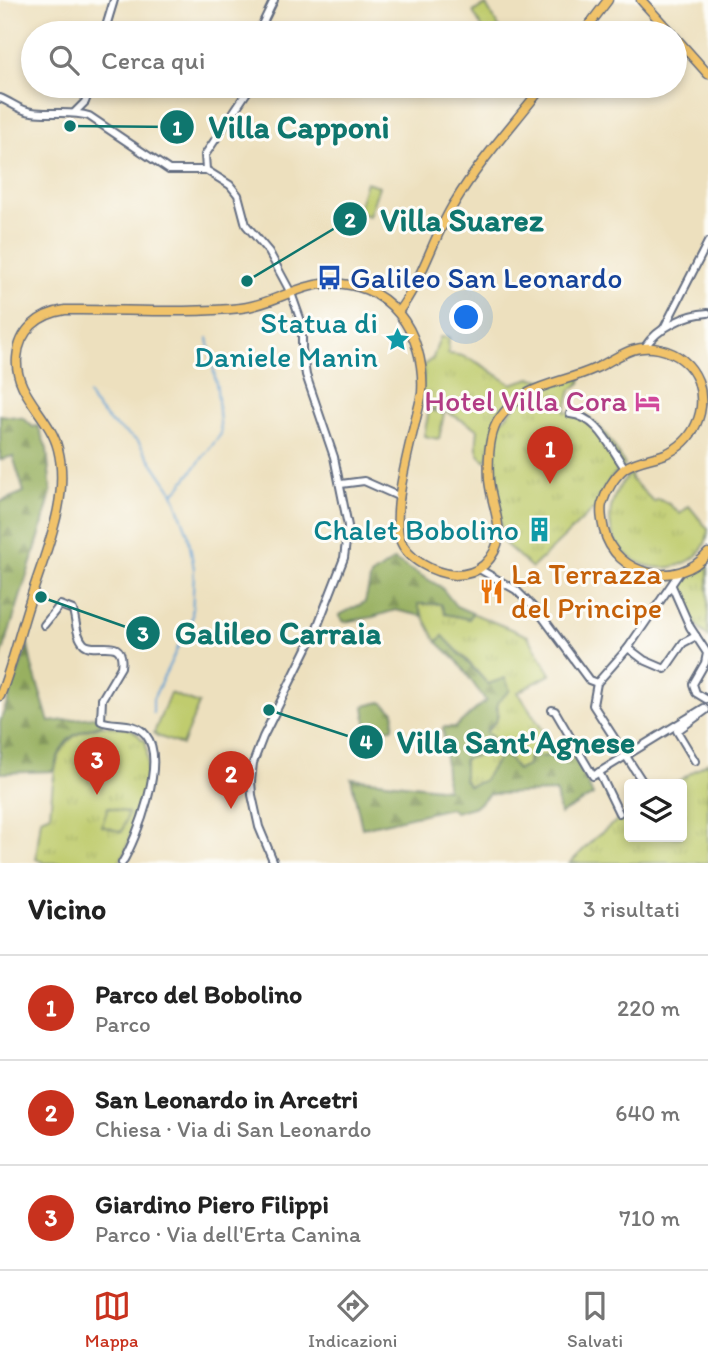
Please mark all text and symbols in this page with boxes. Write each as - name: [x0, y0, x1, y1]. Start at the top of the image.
- search box: [21, 21, 687, 98]
- icon: search: [45, 41, 83, 79]
- text: Cerca qui: [101, 44, 205, 76]
- callout: Villa Capponi: [159, 101, 403, 154]
- text: Villa Capponi: [209, 108, 389, 146]
- text: 1: [172, 115, 182, 140]
- callout: Villa Suarez: [332, 193, 558, 246]
- text: Villa Suarez: [380, 201, 544, 239]
- text: 2: [344, 207, 356, 232]
- place label: Galileo San Leonardo: [350, 259, 623, 296]
- bus stop icon: Galileo San Leonardo: [316, 264, 344, 292]
- your location: [449, 300, 483, 334]
- place label: Statua di Daniele Manin: [194, 304, 378, 375]
- place icon: Statua di Daniele Manin: [384, 326, 412, 354]
- place label: Hotel Villa Cora: [424, 382, 627, 419]
- hotel icon: Hotel Villa Cora: [633, 387, 661, 415]
- pin: 1: [527, 426, 573, 484]
- place label: Chalet Bobolino: [313, 511, 519, 548]
- building icon: Chalet Bobolino: [525, 516, 553, 544]
- place label: La Terrazza del Principe: [511, 555, 662, 626]
- restaurant icon: La Terrazza del Principe: [477, 577, 505, 605]
- callout: Galileo Carraia: [126, 607, 395, 660]
- text: Galileo Carraia: [175, 614, 381, 652]
- text: 3: [137, 621, 149, 646]
- callout: Villa Sant'Agnese: [348, 715, 650, 768]
- text: Villa Sant'Agnese: [397, 723, 635, 761]
- text: 4: [360, 729, 373, 754]
- pin: 3: [74, 737, 120, 795]
- pin: 2: [208, 751, 254, 809]
- map controls: [624, 779, 687, 842]
- button: layers: [624, 779, 687, 842]
- text: Vicino: [28, 890, 106, 927]
- text: 3 risultati: [583, 895, 680, 923]
- text: Parco del Bobolino: [95, 978, 302, 1010]
- text: 1: [46, 994, 56, 1022]
- text: 220 m: [617, 994, 680, 1022]
- text: Parco: [95, 1010, 151, 1038]
- text: San Leonardo in Arcetri: [95, 1083, 358, 1115]
- text: 2: [45, 1099, 57, 1127]
- text: 640 m: [615, 1099, 680, 1127]
- text: Chiesa · Via di San Leonardo: [95, 1115, 371, 1143]
- text: Giardino Piero Filippi: [95, 1188, 329, 1220]
- text: 3: [45, 1204, 57, 1232]
- text: 710 m: [619, 1204, 680, 1232]
- text: Parco · Via dell'Erta Canina: [95, 1220, 361, 1248]
- tab: Mappa: [85, 1287, 138, 1352]
- tab: Indicazioni: [308, 1287, 398, 1352]
- tab: Salvati: [567, 1287, 623, 1352]

